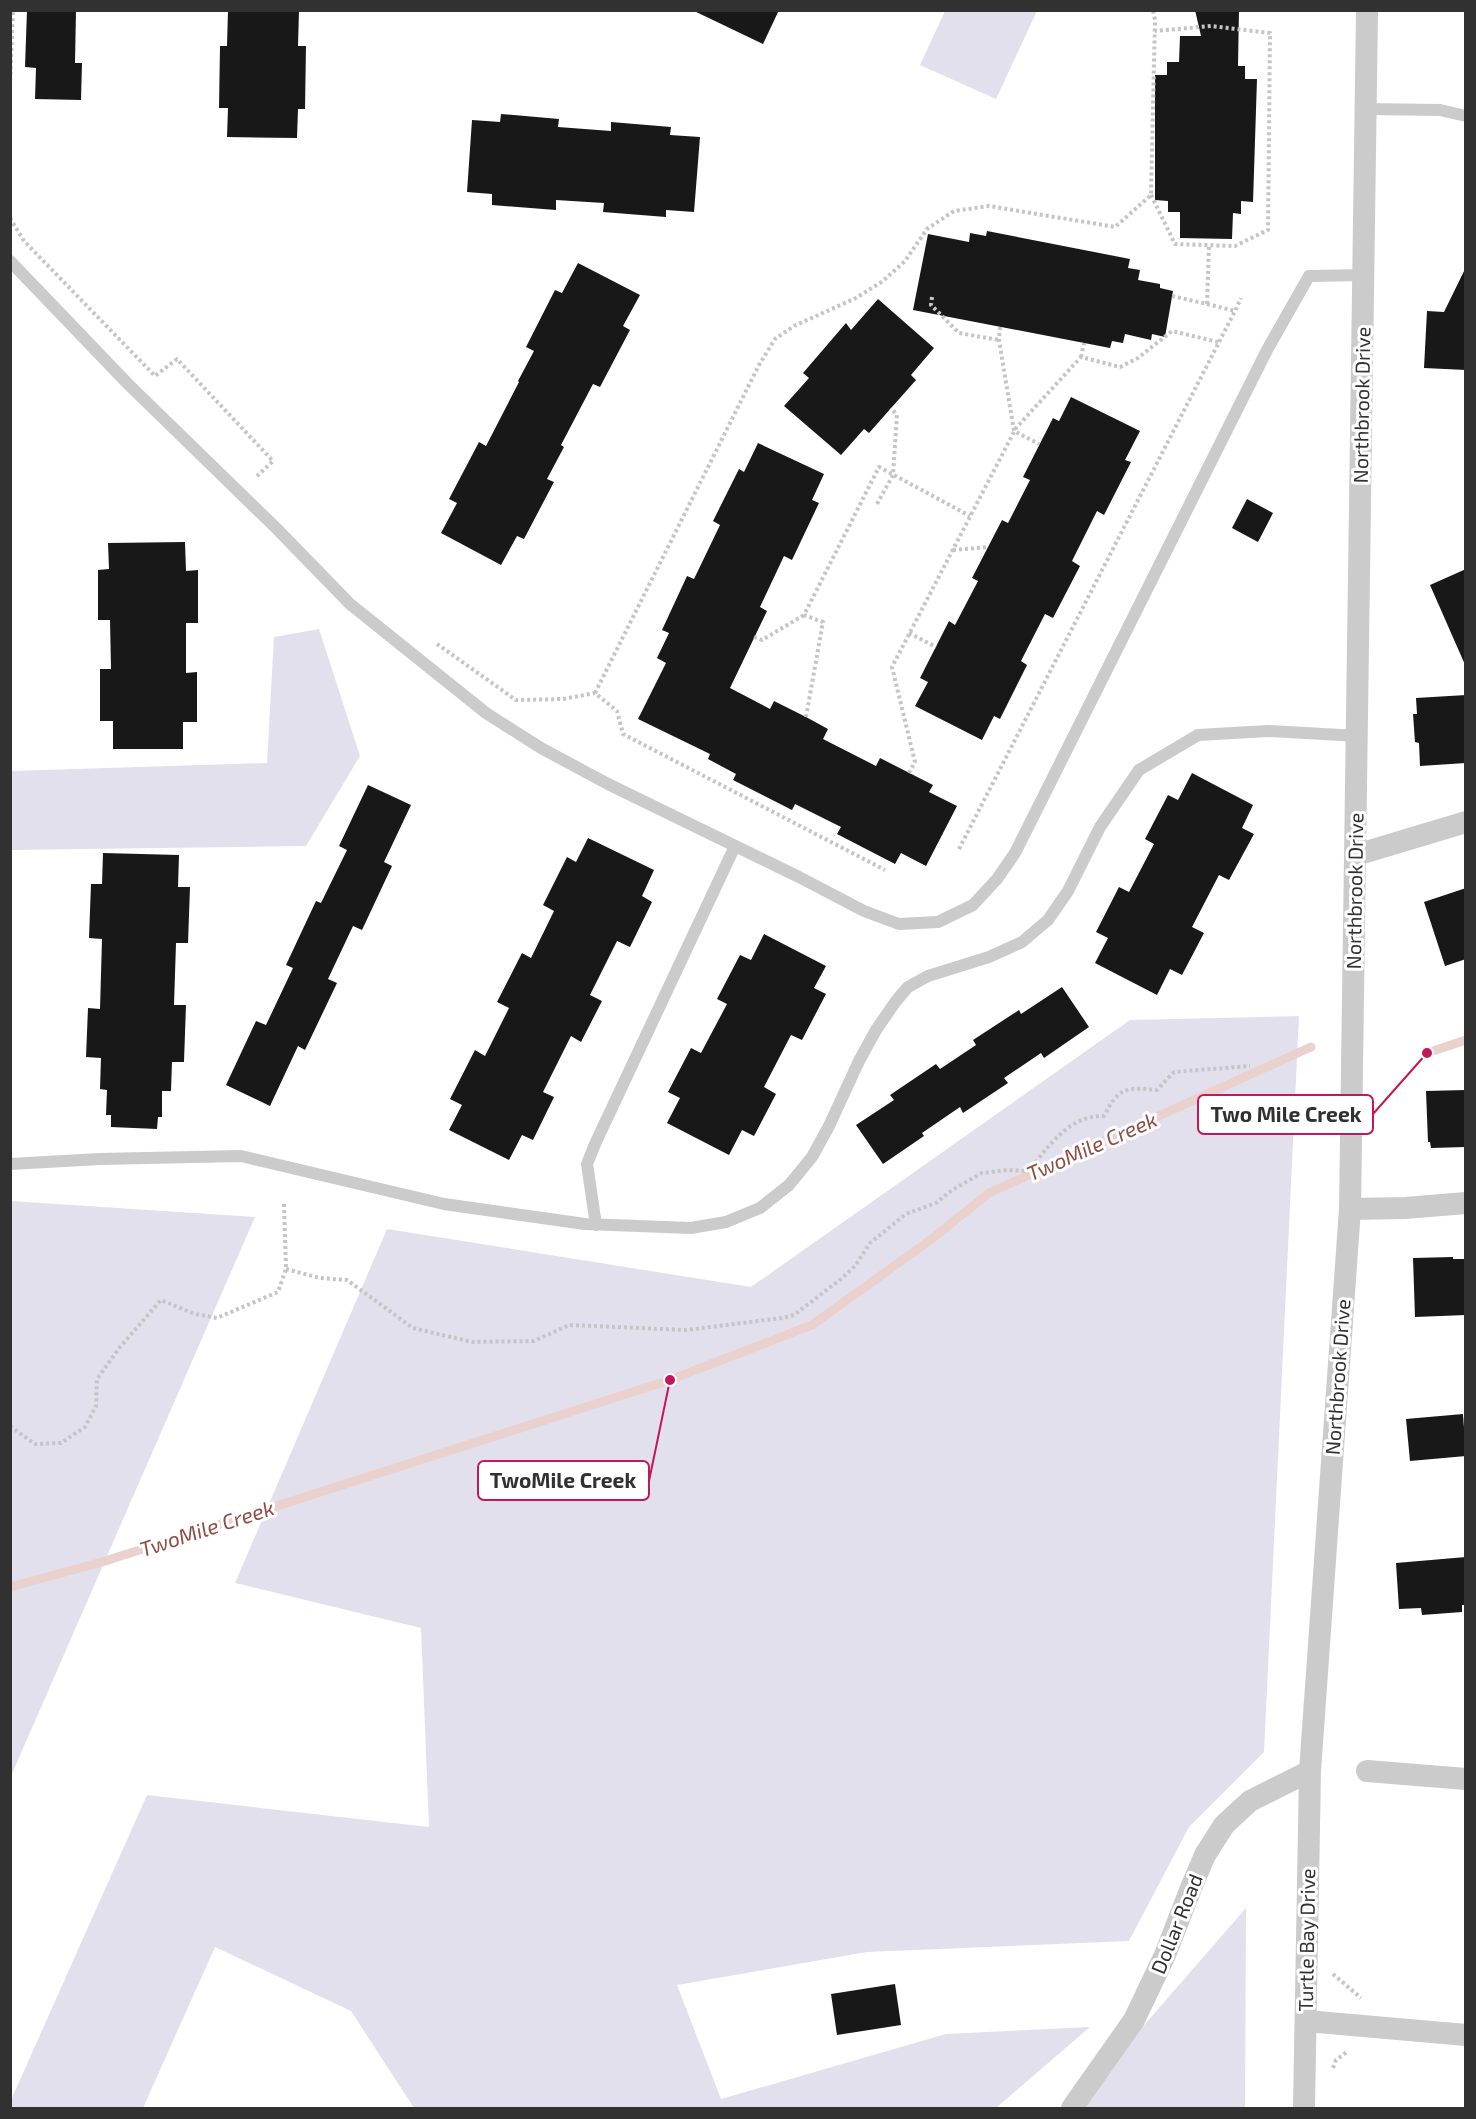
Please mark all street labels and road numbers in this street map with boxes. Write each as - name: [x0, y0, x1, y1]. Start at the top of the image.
- street label: Northbrook Drive: [1348, 327, 1374, 483]
- street label: Northbrook Drive: [1341, 813, 1367, 969]
- street label: Northbrook Drive: [1320, 1298, 1354, 1456]
- street label: Turtle Bay Drive: [1293, 1868, 1319, 2012]
- street label: Dollar Road: [1145, 1870, 1207, 1977]

